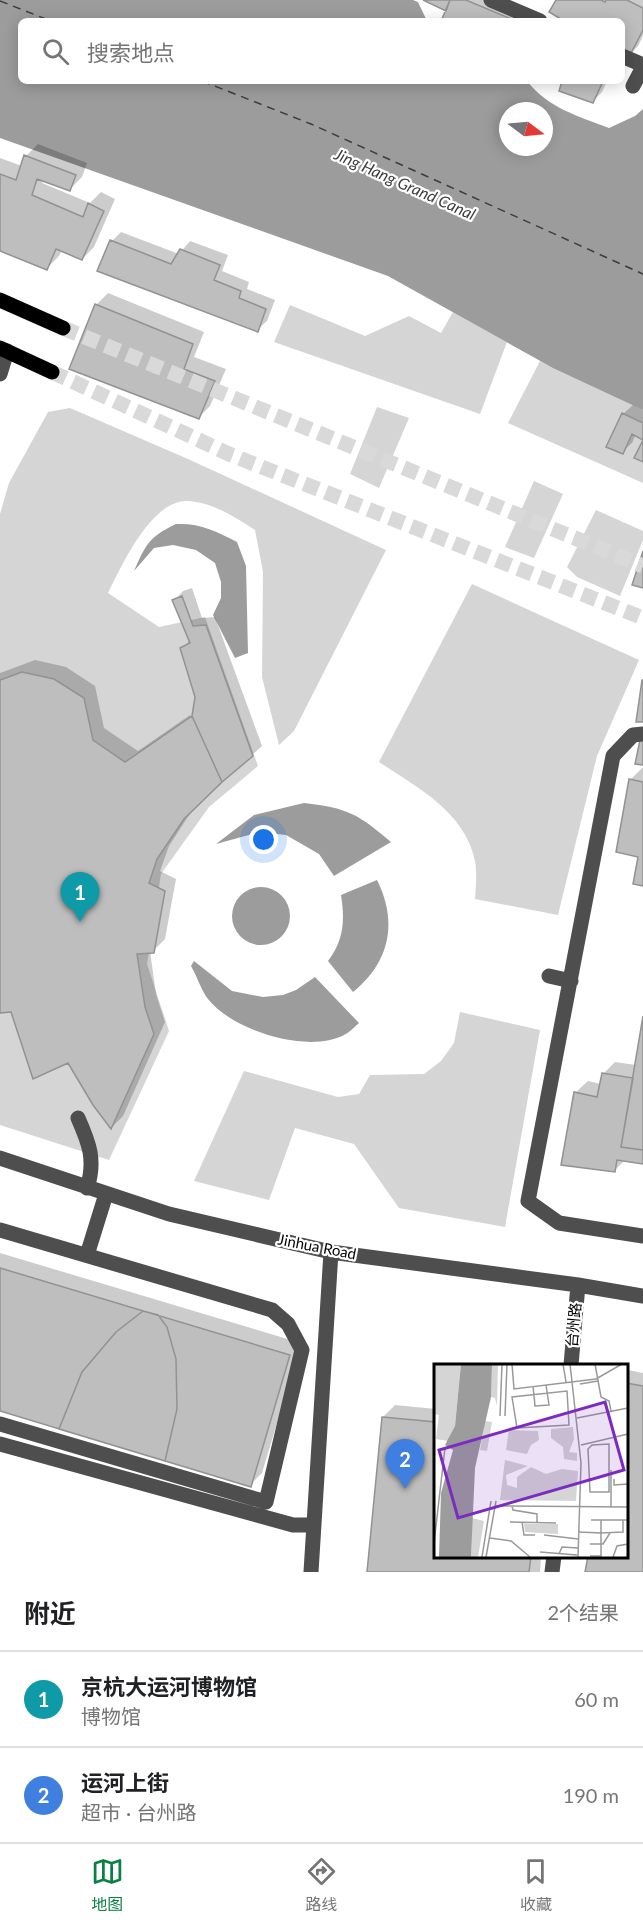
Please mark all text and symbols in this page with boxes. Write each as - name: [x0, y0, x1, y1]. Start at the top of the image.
- search box: [18, 18, 625, 84]
- icon: search: [39, 35, 72, 68]
- text: 搜索地点: [87, 39, 175, 66]
- north arrow: [499, 102, 553, 156]
- water label: Jing Hang Grand Canal: [331, 144, 479, 223]
- your location: [249, 825, 278, 854]
- pin: 1: [60, 872, 100, 922]
- street label: Jinhua Road: [276, 1230, 358, 1262]
- street label: 台州路: [562, 1302, 584, 1348]
- inset map: [434, 1364, 628, 1557]
- pin: 2: [386, 1440, 424, 1489]
- text: 附近: [24, 1597, 76, 1629]
- text: 2个结果: [547, 1600, 619, 1624]
- text: 京杭大运河博物馆: [81, 1673, 257, 1700]
- text: 1: [38, 1687, 49, 1711]
- text: 60 m: [574, 1687, 619, 1711]
- text: 博物馆: [81, 1704, 141, 1728]
- text: 运河上街: [81, 1769, 169, 1796]
- text: 2: [38, 1783, 49, 1807]
- text: 190 m: [563, 1783, 619, 1807]
- text: 超市 · 台州路: [81, 1800, 196, 1824]
- tab: 地图: [91, 1855, 124, 1915]
- tab: 路线: [305, 1855, 338, 1915]
- tab: 收藏: [519, 1855, 552, 1915]

